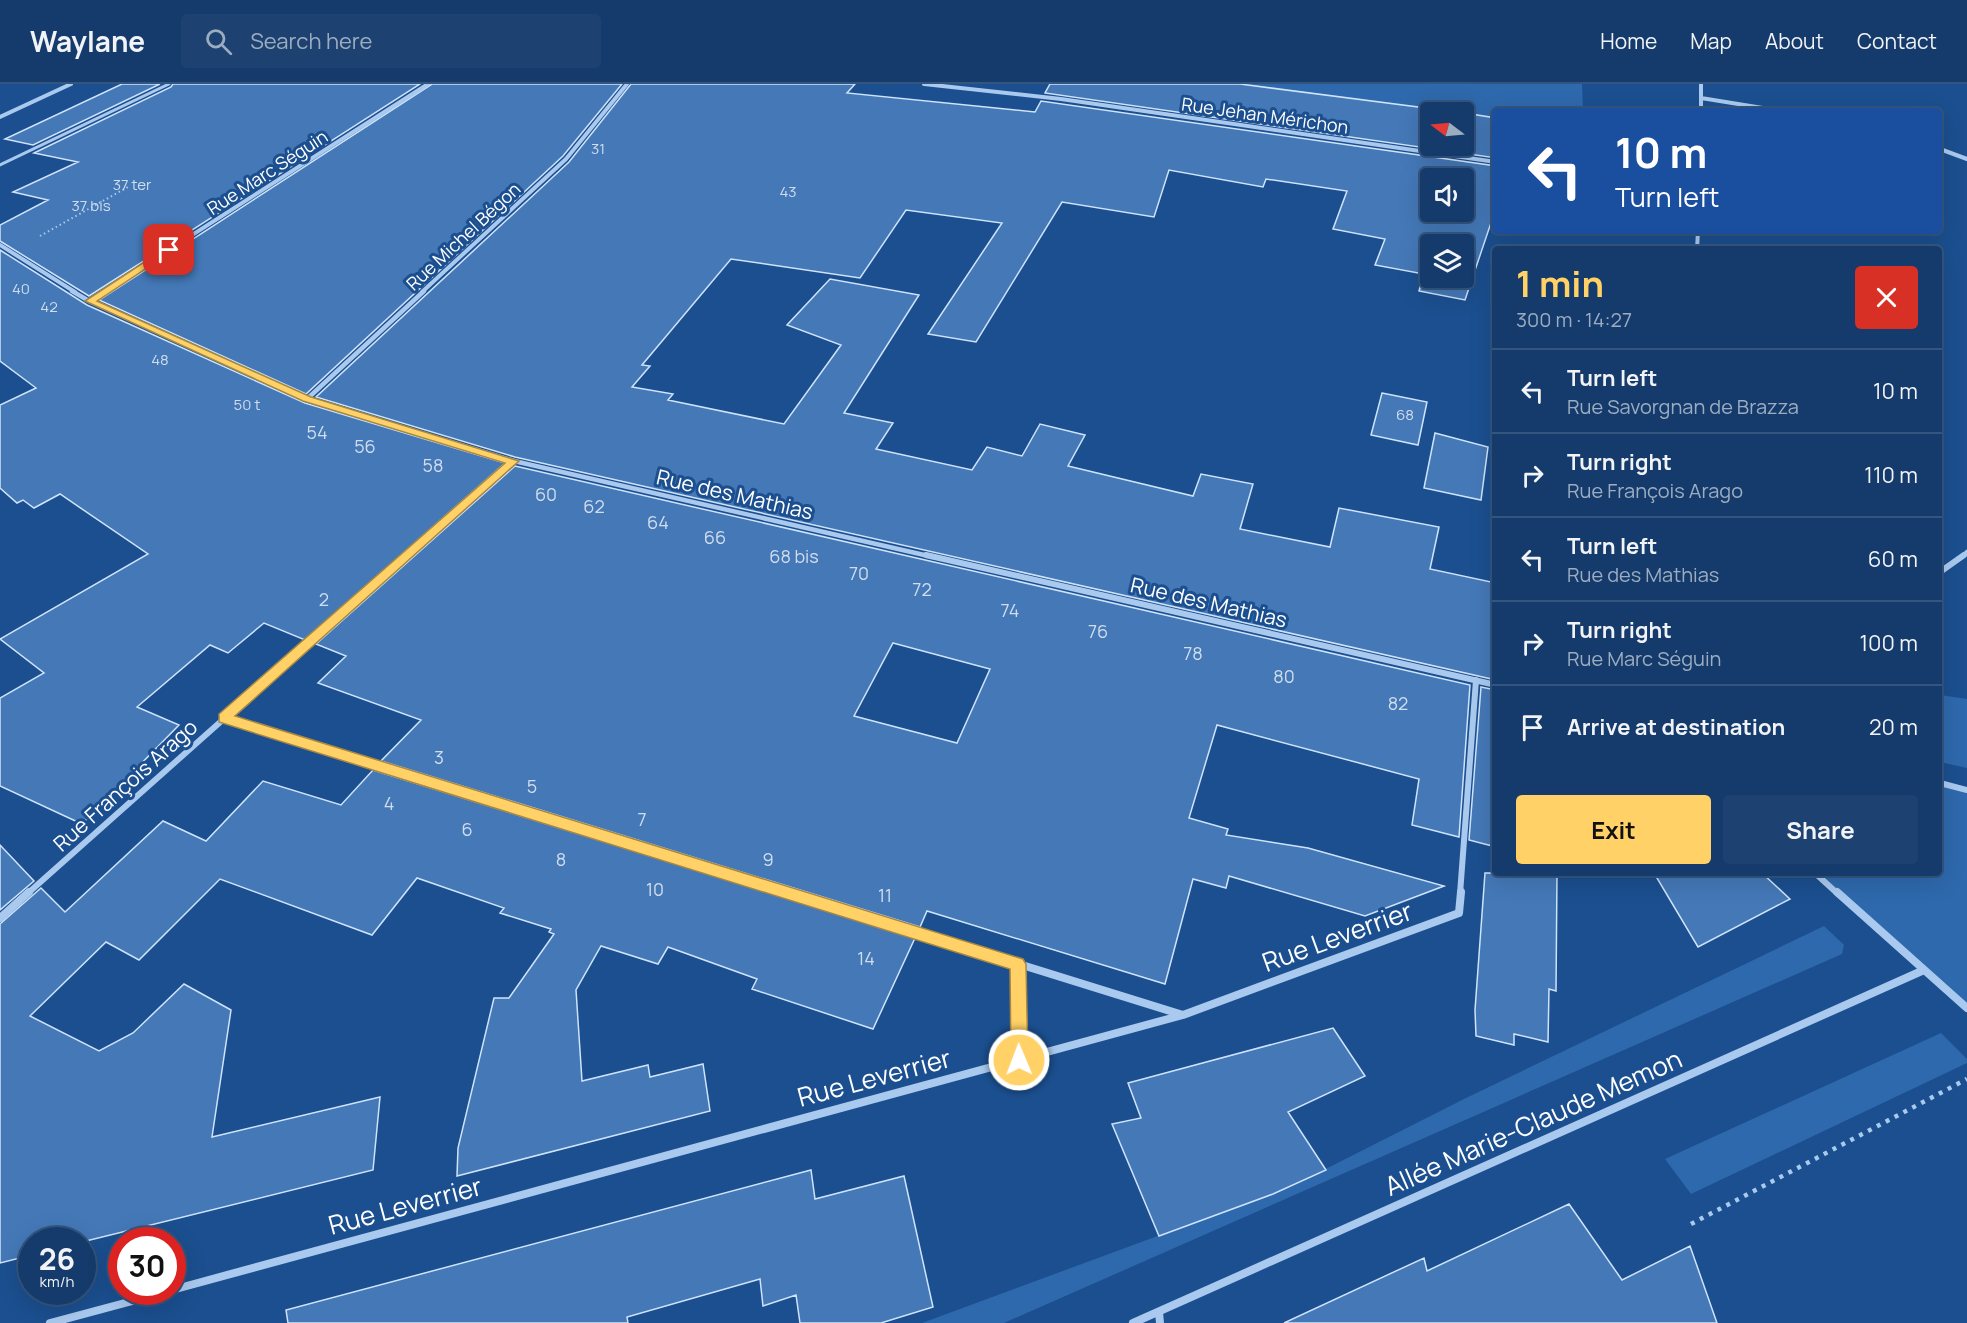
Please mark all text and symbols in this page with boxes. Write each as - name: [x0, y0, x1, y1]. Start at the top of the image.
- search box: [181, 14, 601, 68]
- text: Waylane: [30, 22, 145, 60]
- icon: search: [202, 25, 235, 58]
- text: Search here: [250, 26, 372, 56]
- text: Home: [1600, 27, 1657, 55]
- text: Map: [1690, 27, 1732, 55]
- text: About: [1765, 27, 1824, 55]
- text: Contact: [1857, 27, 1937, 55]
- street label: Rue Jehan Mérichon: [1180, 91, 1350, 139]
- north arrow: [1420, 102, 1474, 156]
- map controls: [1420, 102, 1474, 288]
- text: 10 m: [1615, 123, 1707, 181]
- street label: Rue Marc Séguin: [202, 124, 332, 220]
- icon: left: [1516, 132, 1594, 210]
- house number: 31: [591, 138, 605, 159]
- button: sound: [1420, 168, 1474, 222]
- house number: 37 ter: [113, 174, 152, 195]
- street label: Rue Michel Bégon: [401, 177, 525, 295]
- text: Turn left: [1615, 178, 1719, 215]
- house number: 43: [779, 181, 797, 202]
- house number: 37 bis: [71, 195, 111, 216]
- pin: [143, 224, 194, 275]
- icon: arrive: [152, 233, 185, 266]
- button: layers: [1420, 234, 1474, 288]
- text: 1 min: [1516, 259, 1604, 308]
- button: close: [1855, 266, 1918, 329]
- house number: 40: [12, 278, 30, 299]
- house number: 42: [40, 296, 58, 317]
- text: 300 m · 14:27: [1516, 306, 1632, 333]
- house number: 48: [151, 349, 169, 370]
- text: Turn left: [1567, 363, 1657, 393]
- icon: left: [1516, 375, 1549, 408]
- text: 10 m: [1873, 376, 1918, 406]
- text: Rue Savorgnan de Brazza: [1567, 393, 1799, 420]
- house number: 50 t: [234, 394, 260, 415]
- house number: 68: [1396, 404, 1414, 425]
- house number: 54: [306, 420, 328, 444]
- house number: 56: [354, 434, 376, 458]
- text: Turn right: [1567, 447, 1672, 477]
- house number: 58: [423, 453, 443, 477]
- icon: right: [1516, 459, 1549, 492]
- text: 110 m: [1864, 460, 1918, 490]
- street label: Rue des Mathias: [654, 462, 816, 526]
- text: Rue François Arago: [1567, 477, 1743, 504]
- house number: 60: [535, 482, 557, 506]
- house number: 62: [583, 494, 605, 518]
- house number: 64: [647, 510, 669, 534]
- house number: 66: [704, 525, 726, 549]
- text: Turn left: [1567, 531, 1657, 561]
- icon: left: [1516, 543, 1549, 576]
- house number: 68 bis: [769, 544, 819, 568]
- text: 60 m: [1868, 544, 1918, 574]
- house number: 70: [849, 561, 869, 585]
- text: Rue des Mathias: [1567, 561, 1719, 588]
- street label: Rue des Mathias: [1128, 570, 1290, 634]
- house number: 72: [912, 577, 932, 601]
- house number: 2: [319, 587, 329, 611]
- house number: 74: [1001, 598, 1019, 622]
- text: Turn right: [1567, 615, 1672, 645]
- house number: 76: [1088, 619, 1108, 643]
- icon: right: [1516, 627, 1549, 660]
- text: 100 m: [1860, 628, 1918, 658]
- house number: 78: [1183, 641, 1203, 665]
- text: Rue Marc Séguin: [1567, 645, 1721, 672]
- house number: 80: [1273, 664, 1295, 688]
- house number: 82: [1388, 691, 1408, 715]
- icon: arrive: [1516, 711, 1549, 744]
- text: Arrive at destination: [1567, 712, 1785, 742]
- text: 20 m: [1869, 712, 1918, 742]
- street label: Rue François Arago: [47, 713, 203, 857]
- house number: 3: [434, 745, 444, 769]
- house number: 5: [527, 774, 537, 798]
- house number: 4: [384, 791, 394, 815]
- button: Exit: [1516, 795, 1711, 864]
- button: Share: [1723, 795, 1918, 864]
- house number: 7: [637, 807, 647, 831]
- house number: 6: [461, 817, 473, 841]
- house number: 8: [556, 847, 566, 871]
- house number: 9: [762, 847, 774, 871]
- house number: 10: [646, 877, 664, 901]
- house number: 11: [878, 883, 892, 907]
- street label: Rue Leverrier: [1257, 892, 1417, 980]
- house number: 14: [857, 946, 875, 970]
- position arrow: [987, 1028, 1051, 1092]
- street label: Rue Leverrier: [793, 1039, 955, 1115]
- street label: Allée Marie-Claude Memon: [1379, 1040, 1687, 1204]
- street label: Rue Leverrier: [324, 1167, 486, 1243]
- speed limit sign: 30: [108, 1227, 186, 1305]
- text: 26: [39, 1238, 75, 1279]
- text: km/h: [40, 1271, 74, 1292]

